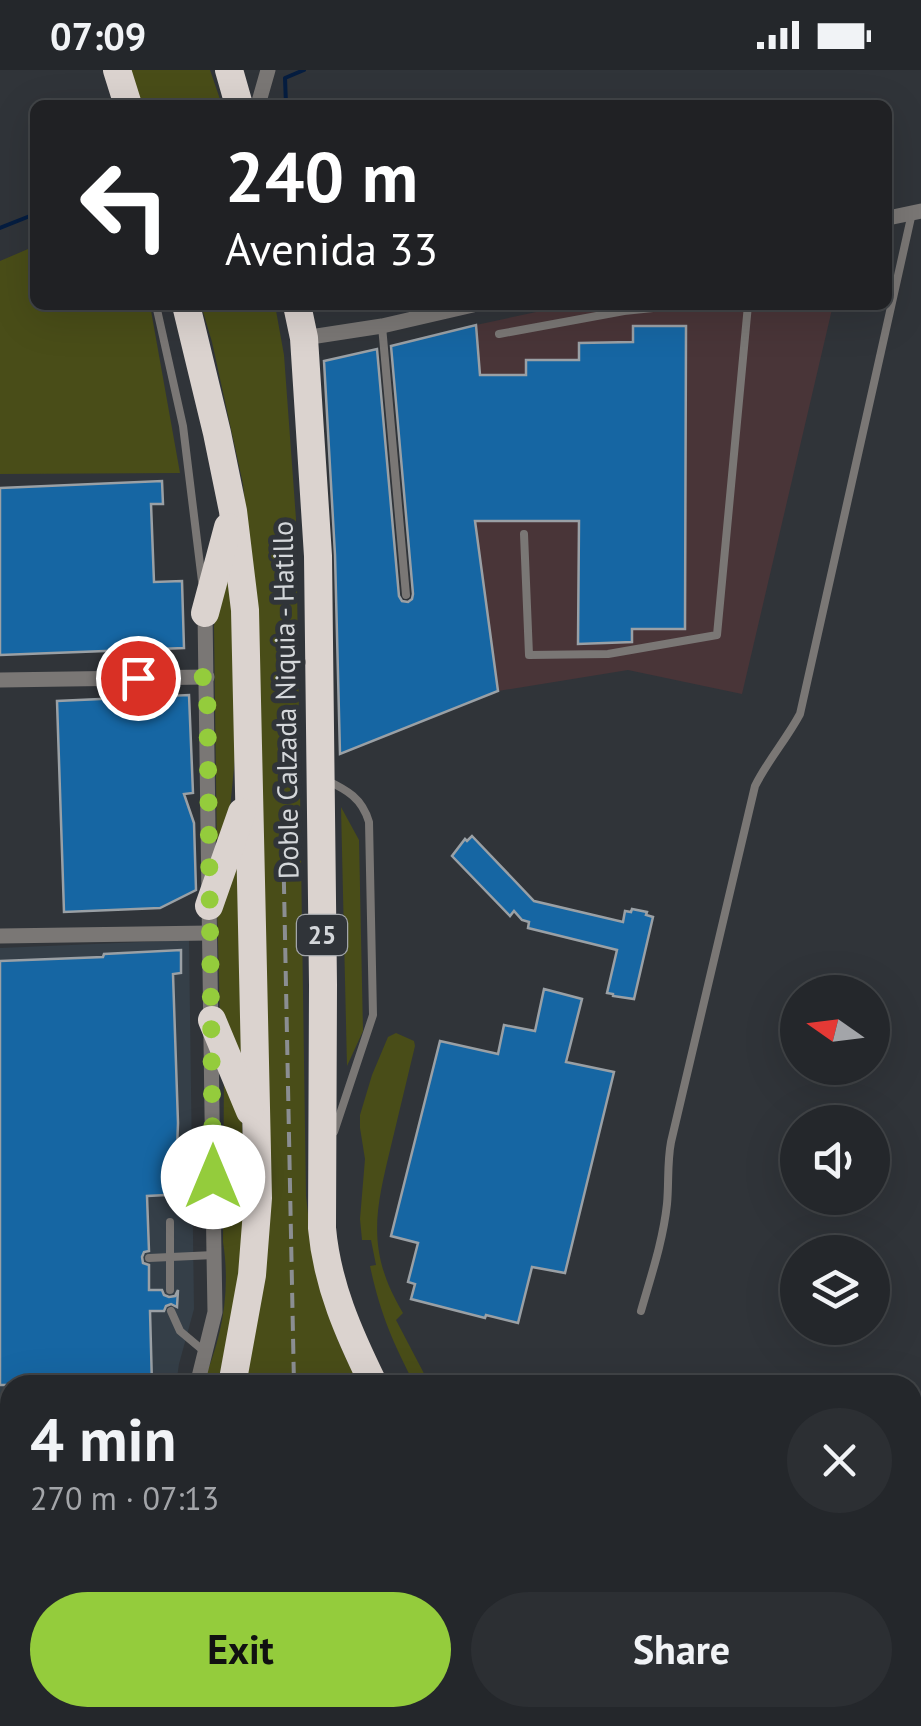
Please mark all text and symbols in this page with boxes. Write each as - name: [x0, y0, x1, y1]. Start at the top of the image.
- text: 07:09: [50, 11, 146, 60]
- text: 240 m: [225, 131, 418, 221]
- icon: left: [60, 140, 190, 270]
- text: Avenida 33: [225, 219, 438, 277]
- street label: Doble Calzada Niquia - Hatillo: [263, 521, 307, 879]
- pin: [96, 636, 181, 721]
- icon: arrive: [111, 651, 166, 706]
- road number: 25: [297, 915, 347, 955]
- north arrow: [780, 975, 890, 1085]
- map controls: [780, 975, 890, 1345]
- button: sound: [780, 1105, 890, 1215]
- position arrow: [161, 1125, 265, 1229]
- button: layers: [780, 1235, 890, 1345]
- text: 4 min: [30, 1400, 176, 1478]
- button: close: [787, 1408, 892, 1513]
- text: 270 m · 07:13: [30, 1477, 219, 1519]
- button: Exit: [30, 1592, 451, 1707]
- button: Share: [471, 1592, 892, 1707]

